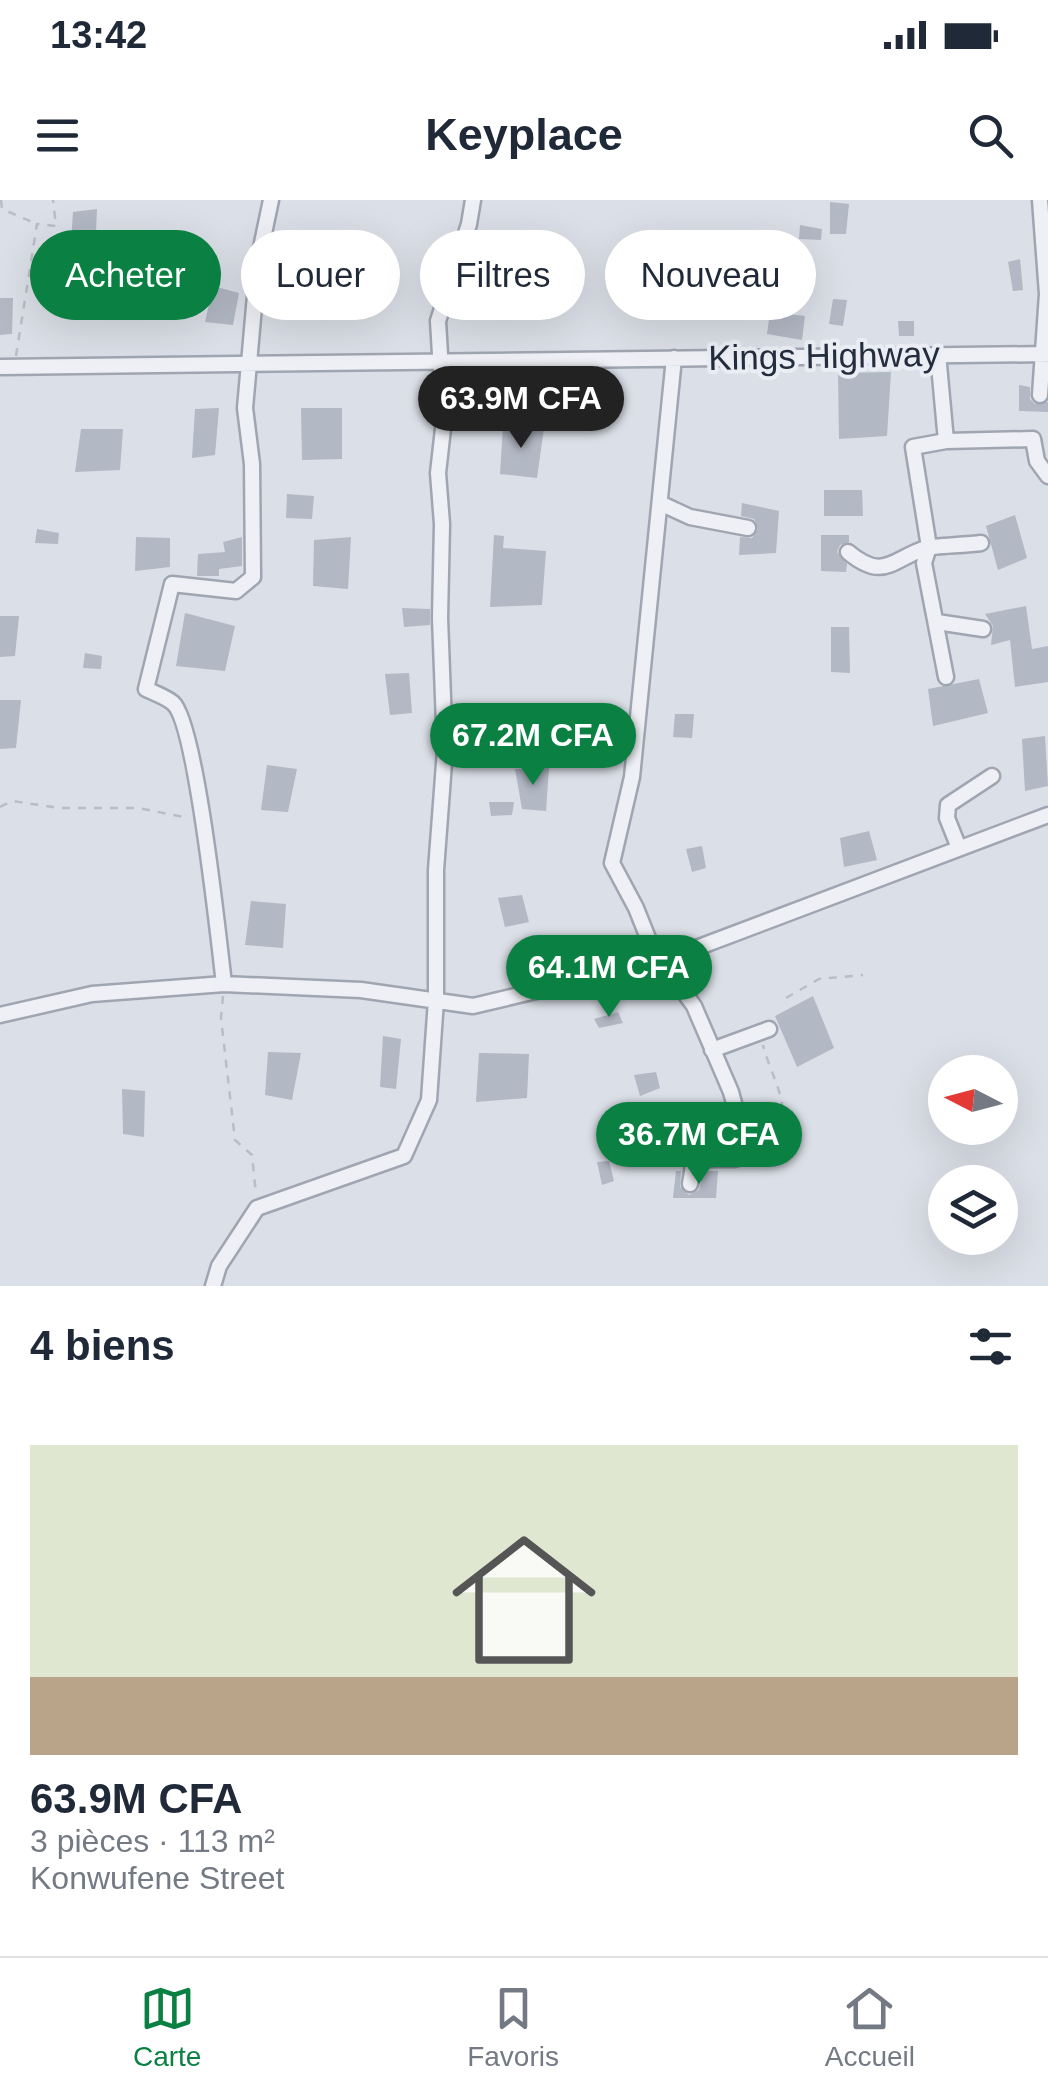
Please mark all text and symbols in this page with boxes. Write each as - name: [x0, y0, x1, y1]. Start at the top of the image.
- text: 13:42: [50, 14, 147, 56]
- icon: menu: [30, 108, 85, 163]
- icon: search: [963, 108, 1018, 163]
- text: Keyplace: [425, 109, 623, 160]
- chip: Acheter: [30, 230, 221, 320]
- chip: Louer: [241, 230, 400, 320]
- chip: Filtres: [420, 230, 585, 320]
- chip: Nouveau: [605, 230, 816, 320]
- street label: Kings Highway: [708, 334, 941, 377]
- pin: 63.9M CFA: [407, 366, 635, 451]
- text: 63.9M CFA: [440, 380, 602, 416]
- pin: 67.2M CFA: [419, 703, 647, 788]
- text: 67.2M CFA: [452, 717, 614, 753]
- pin: 64.1M CFA: [495, 935, 723, 1020]
- text: 64.1M CFA: [528, 949, 690, 985]
- north arrow: [928, 1055, 1018, 1145]
- map controls: [928, 1055, 1018, 1255]
- pin: 36.7M CFA: [585, 1102, 813, 1187]
- text: 36.7M CFA: [618, 1116, 780, 1152]
- button: layers: [928, 1165, 1018, 1255]
- icon: filters: [963, 1319, 1018, 1374]
- text: 4 biens: [30, 1322, 175, 1369]
- icon: home: [434, 1510, 614, 1690]
- text: 63.9M CFA: [30, 1775, 242, 1822]
- text: 3 pièces · 113 m²: [30, 1823, 275, 1859]
- text: Konwufene Street: [30, 1860, 284, 1896]
- tab: Carte: [133, 1981, 201, 2073]
- tab: Favoris: [467, 1981, 559, 2073]
- tab: Accueil: [825, 1981, 915, 2073]

